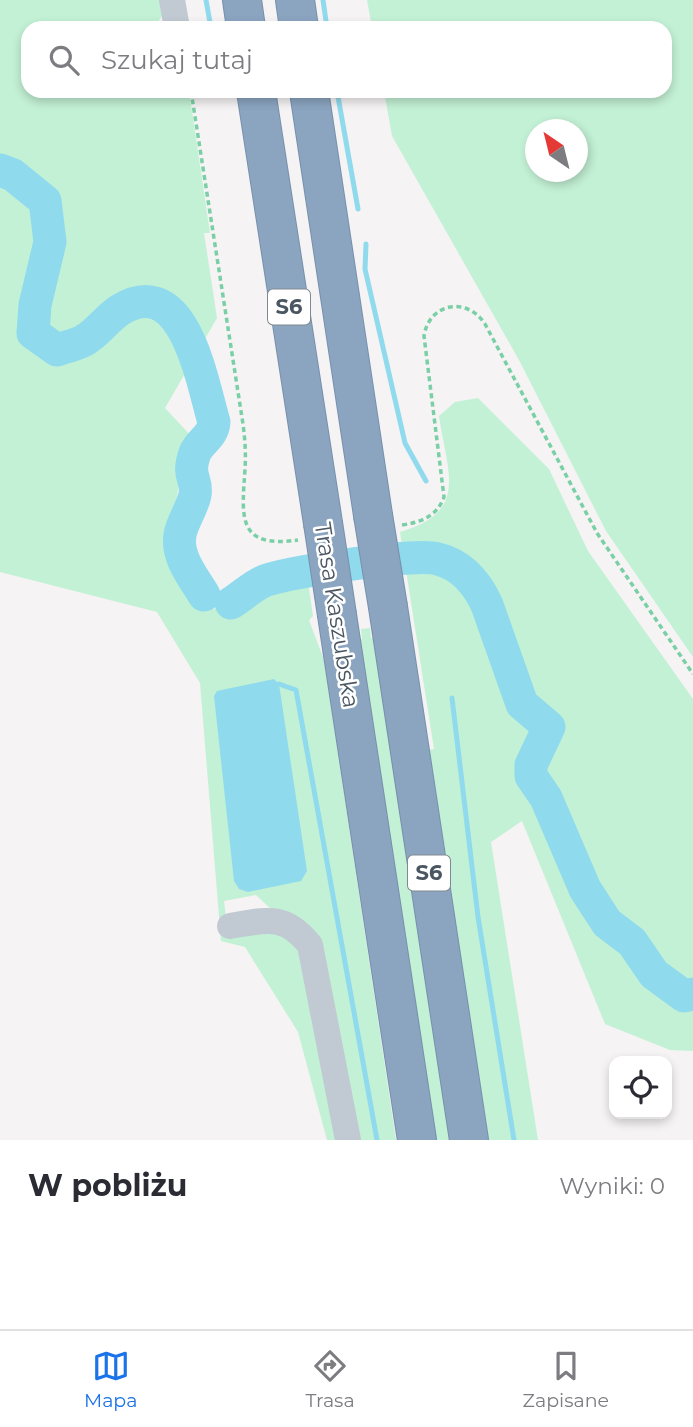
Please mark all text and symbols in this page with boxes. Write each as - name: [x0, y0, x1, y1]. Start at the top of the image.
- search box: [21, 21, 672, 98]
- icon: search: [45, 41, 83, 79]
- text: Szukaj tutaj: [101, 44, 253, 76]
- north arrow: [525, 119, 588, 182]
- road number: S6: [268, 290, 310, 324]
- street label: Trasa Kaszubska: [309, 520, 365, 710]
- road number: S6: [408, 856, 450, 890]
- map controls: [609, 1056, 672, 1119]
- button: locate: [609, 1056, 672, 1119]
- text: W pobliżu: [28, 1167, 187, 1204]
- text: Wyniki: 0: [559, 1172, 665, 1200]
- tab: Mapa: [84, 1347, 137, 1412]
- tab: Trasa: [305, 1347, 355, 1412]
- tab: Zapisane: [523, 1347, 609, 1412]

